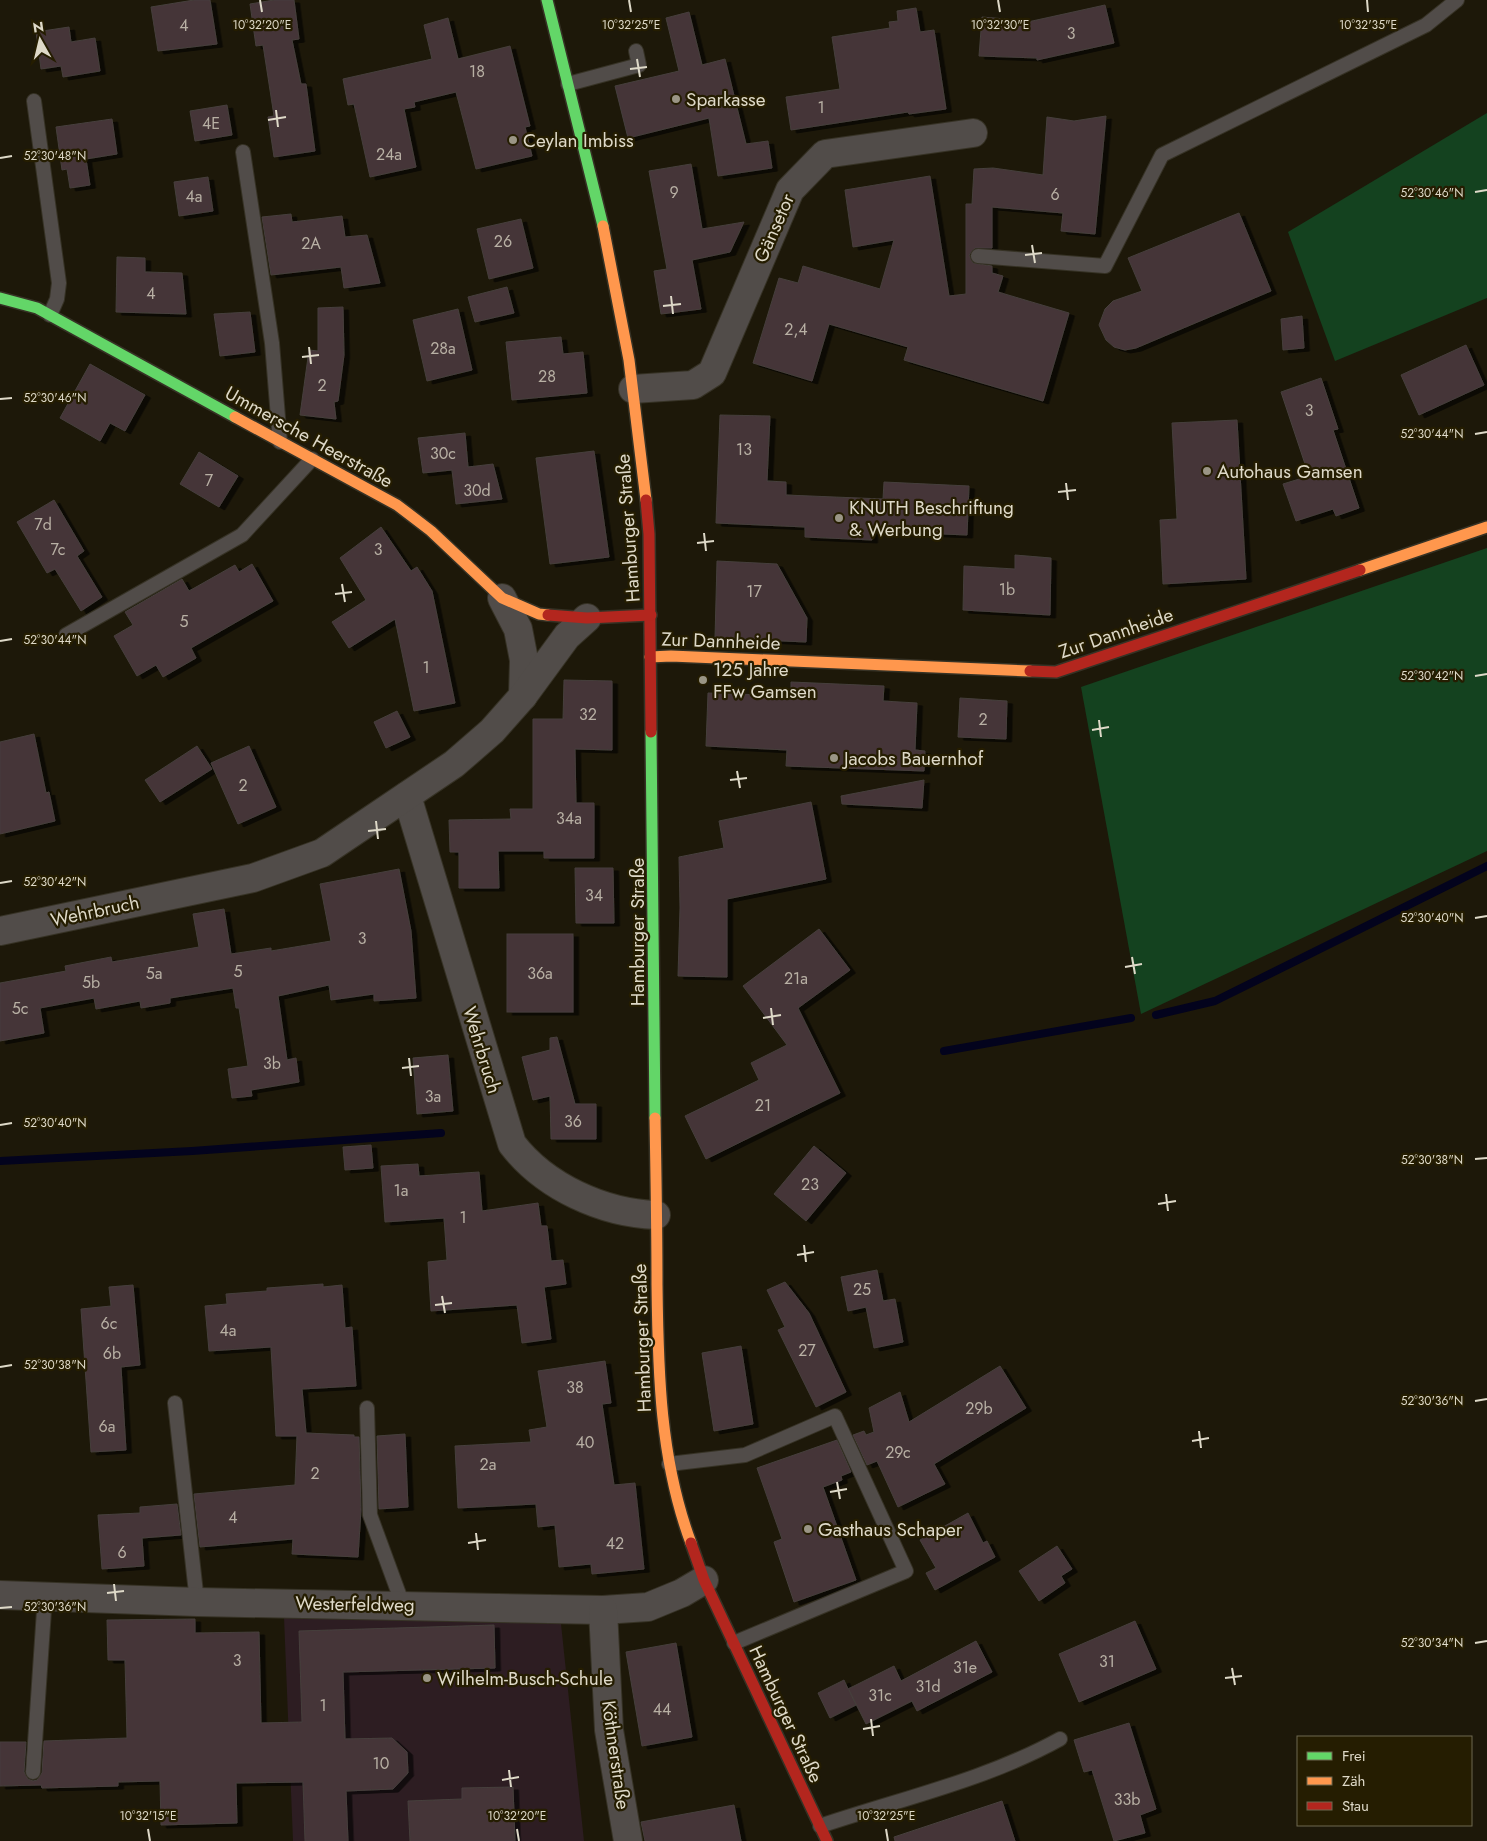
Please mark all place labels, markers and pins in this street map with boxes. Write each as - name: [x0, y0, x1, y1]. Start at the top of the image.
- place label: Sparkasse: [686, 86, 766, 113]
- marker: Sparkasse: [670, 93, 682, 105]
- place label: Ceylan Imbiss: [523, 127, 634, 154]
- marker: Ceylan Imbiss: [507, 134, 519, 146]
- place label: Autohaus Gamsen: [1217, 458, 1363, 485]
- marker: Autohaus Gamsen: [1201, 465, 1213, 477]
- place label: KNUTH Beschriftung & Werbung: [849, 494, 1014, 543]
- marker: KNUTH Beschriftung & Werbung: [833, 512, 845, 524]
- place label: 125 Jahre FFw Gamsen: [713, 656, 817, 705]
- marker: 125 Jahre FFw Gamsen: [697, 674, 709, 686]
- place label: Jacobs Bauernhof: [841, 745, 984, 772]
- marker: Jacobs Bauernhof: [828, 752, 840, 764]
- place label: Gasthaus Schaper: [818, 1516, 963, 1543]
- marker: Gasthaus Schaper: [802, 1523, 814, 1535]
- place label: Wilhelm-Busch-Schule: [437, 1665, 613, 1692]
- marker: Wilhelm-Busch-Schule: [421, 1672, 433, 1684]

